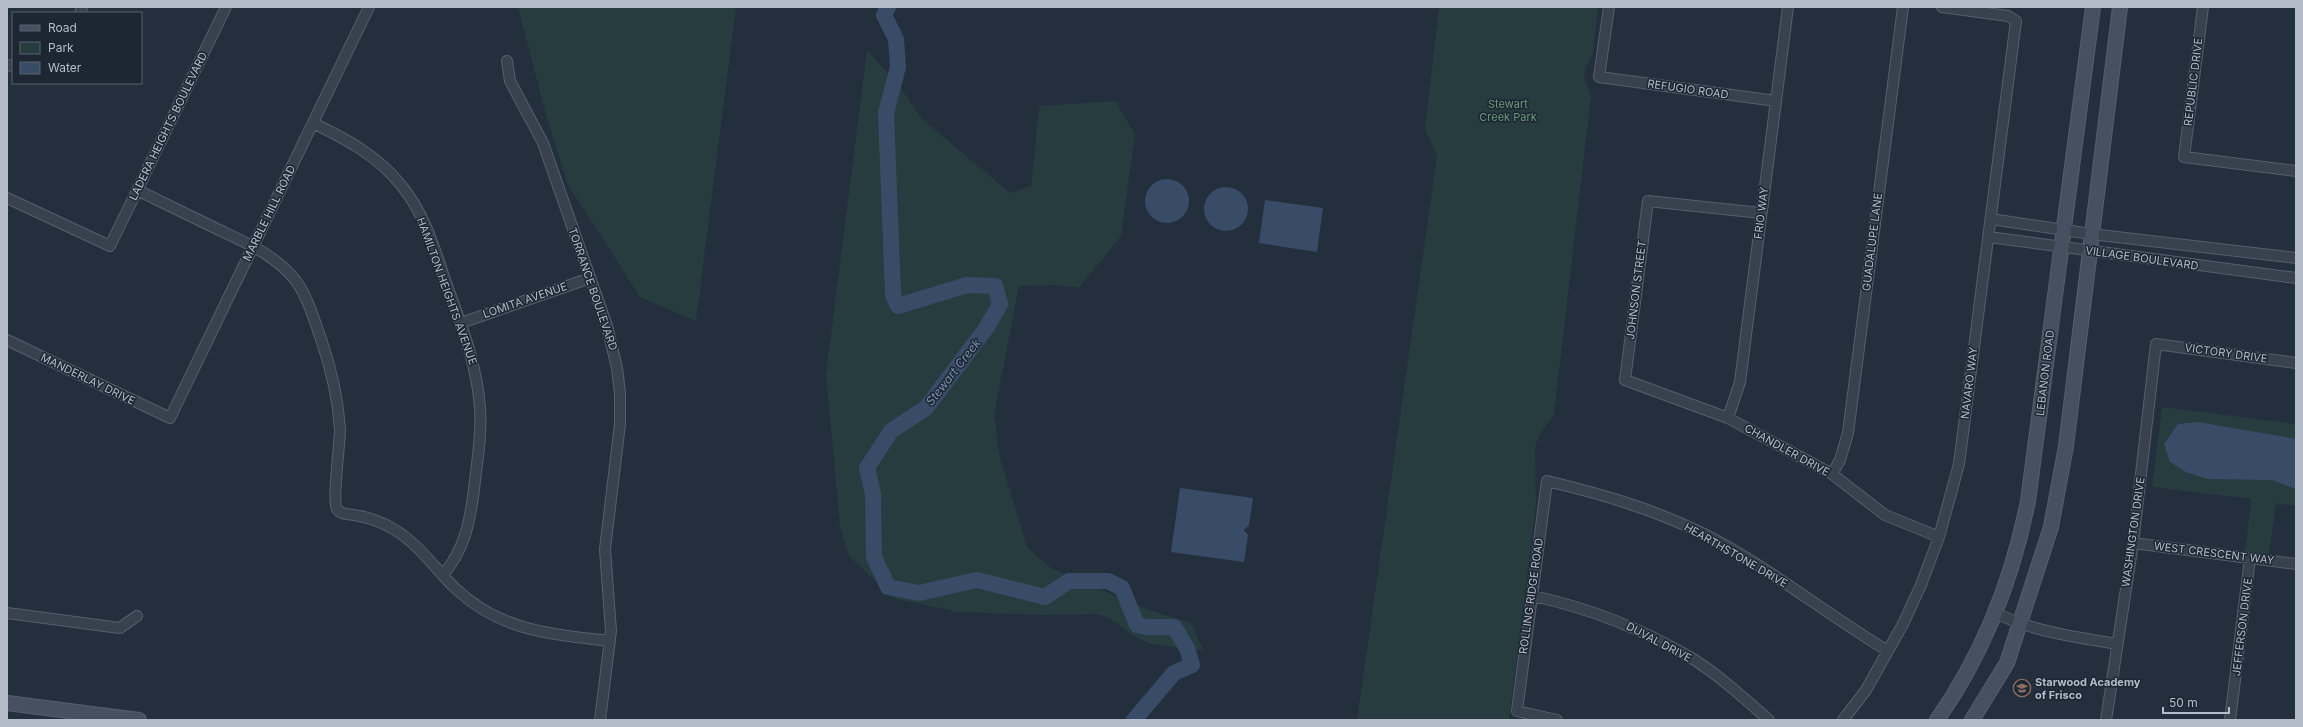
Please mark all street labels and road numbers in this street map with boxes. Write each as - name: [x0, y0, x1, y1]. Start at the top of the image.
- street label: REPUBLIC DRIVE: [2181, 37, 2205, 127]
- street label: LADERA HEIGHTS BOULEVARD: [126, 49, 210, 203]
- street label: REFUGIO ROAD: [1647, 76, 1729, 102]
- street label: MARBLE HILL ROAD: [240, 163, 298, 263]
- street label: FRIO WAY: [1751, 186, 1771, 240]
- street label: GUADALUPE LANE: [1859, 192, 1885, 292]
- street label: HAMILTON HEIGHTS AVENUE: [414, 215, 480, 367]
- street label: TORRANCE BOULEVARD: [565, 226, 621, 352]
- street label: JOHNSON STREET: [1623, 240, 1649, 340]
- street label: VILLAGE BOULEVARD: [2084, 243, 2200, 273]
- street label: LOMITA AVENUE: [481, 279, 569, 321]
- street label: LEBANON ROAD: [2033, 329, 2057, 417]
- street label: VICTORY DRIVE: [2184, 340, 2268, 366]
- street label: NAVARO WAY: [1958, 346, 1980, 420]
- street label: MANDERLAY DRIVE: [39, 350, 137, 408]
- street label: CHANDLER DRIVE: [1742, 421, 1832, 479]
- street label: WASHINGTON DRIVE: [2118, 476, 2148, 588]
- street label: HEARTHSTONE DRIVE: [1682, 520, 1790, 590]
- street label: ROLLING RIDGE ROAD: [1516, 537, 1546, 655]
- street label: WEST CRESCENT WAY: [2153, 539, 2275, 567]
- street label: JEFFERSON DRIVE: [2229, 577, 2255, 677]
- street label: DUVAL DRIVE: [1624, 619, 1694, 665]

